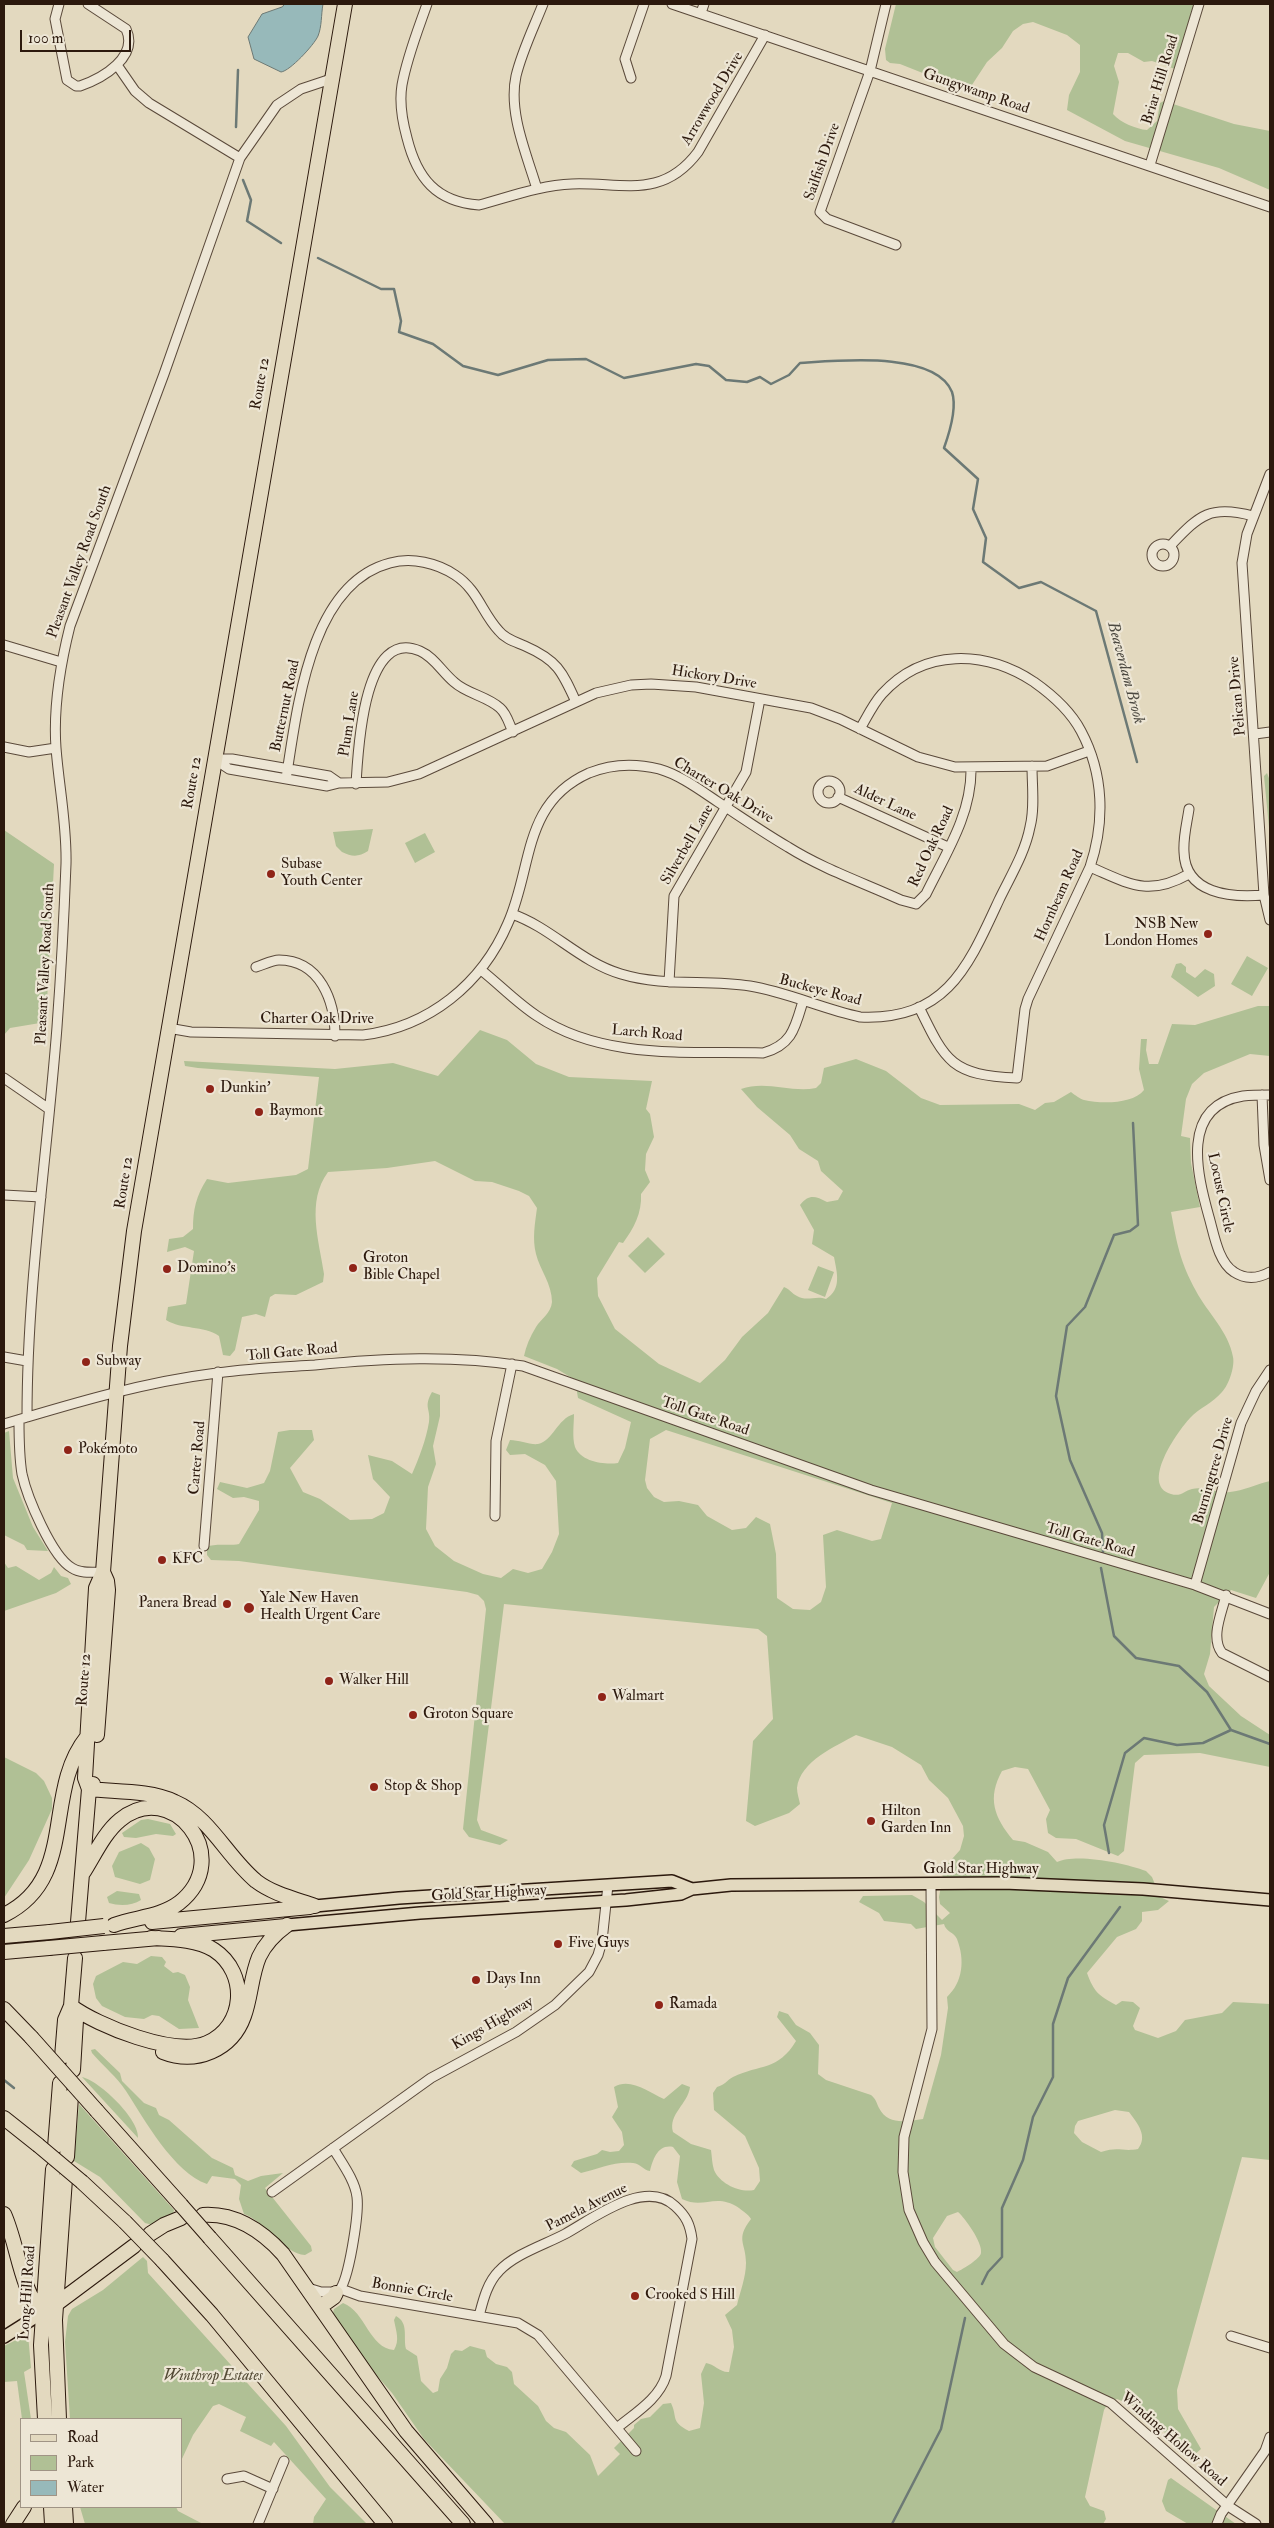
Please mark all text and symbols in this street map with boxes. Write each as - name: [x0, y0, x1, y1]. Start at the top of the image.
- scale bar: [22, 20, 134, 52]
- text: 100 m: [28, 29, 63, 48]
- street label: Briar Hill Road: [1139, 33, 1183, 127]
- street label: Arrowwood Drive: [678, 49, 748, 149]
- street label: Gungywamp Road: [920, 65, 1032, 119]
- street label: Sailfish Drive: [801, 121, 845, 203]
- street label: Route 12: [248, 356, 274, 412]
- street label: Pleasant Valley Road South: [44, 483, 116, 641]
- water label: Beaverdam Brook: [1102, 620, 1148, 726]
- street label: Pelican Drive: [1226, 655, 1250, 737]
- street label: Butternut Road: [267, 658, 305, 754]
- street label: Hickory Drive: [670, 662, 758, 694]
- street label: Plum Lane: [336, 690, 364, 758]
- street label: Charter Oak Drive: [670, 754, 776, 828]
- street label: Route 12: [180, 755, 206, 811]
- street label: Alder Lane: [851, 781, 919, 825]
- street label: Silverbell Lane: [658, 802, 718, 888]
- street label: Red Oak Road: [905, 804, 959, 890]
- street label: Hornbeam Road: [1032, 847, 1088, 945]
- place label: Subase Youth Center: [281, 856, 362, 891]
- marker: Subase Youth Center: [265, 868, 277, 880]
- street label: Pleasant Valley Road South: [33, 883, 59, 1045]
- place label: NSB New London Homes: [1104, 916, 1198, 951]
- marker: NSB New London Homes: [1202, 928, 1214, 940]
- street label: Buckeye Road: [777, 971, 863, 1011]
- street label: Charter Oak Drive: [260, 1011, 374, 1029]
- street label: Larch Road: [611, 1022, 683, 1046]
- place label: Dunkin': [220, 1080, 270, 1098]
- marker: Dunkin': [204, 1083, 216, 1095]
- place label: Baymont: [269, 1103, 323, 1121]
- marker: Baymont: [253, 1106, 265, 1118]
- street label: Locust Circle: [1203, 1151, 1237, 1235]
- street label: Route 12: [112, 1156, 138, 1210]
- place label: Groton Bible Chapel: [363, 1250, 440, 1285]
- place label: Domino's: [177, 1260, 236, 1278]
- marker: Groton Bible Chapel: [347, 1262, 359, 1274]
- marker: Domino's: [161, 1263, 173, 1275]
- street label: Toll Gate Road: [246, 1340, 338, 1366]
- place label: Subway: [96, 1353, 141, 1371]
- marker: Subway: [80, 1356, 92, 1368]
- street label: Toll Gate Road: [659, 1394, 751, 1440]
- street label: Burningtree Drive: [1190, 1415, 1238, 1527]
- street label: Carter Road: [186, 1420, 210, 1496]
- place label: Pokémoto: [78, 1441, 138, 1459]
- marker: Pokémoto: [62, 1444, 74, 1456]
- street label: Toll Gate Road: [1043, 1520, 1137, 1562]
- place label: KFC: [172, 1551, 203, 1569]
- marker: KFC: [156, 1554, 168, 1566]
- place label: Yale New Haven Health Urgent Care: [260, 1590, 380, 1625]
- place label: Panera Bread: [138, 1595, 217, 1613]
- marker: Panera Bread: [221, 1598, 233, 1610]
- marker: Yale New Haven Health Urgent Care: [242, 1601, 256, 1615]
- street label: Route 12: [74, 1653, 96, 1707]
- place label: Walker Hill: [339, 1672, 409, 1690]
- marker: Walker Hill: [323, 1675, 335, 1687]
- place label: Walmart: [612, 1688, 664, 1706]
- marker: Walmart: [596, 1691, 608, 1703]
- place label: Groton Square: [423, 1706, 513, 1724]
- marker: Groton Square: [407, 1709, 419, 1721]
- place label: Stop & Shop: [384, 1778, 462, 1796]
- marker: Stop & Shop: [368, 1781, 380, 1793]
- place label: Hilton Garden Inn: [881, 1803, 951, 1838]
- marker: Hilton Garden Inn: [865, 1815, 877, 1827]
- street label: Gold Star Highway: [923, 1861, 1039, 1879]
- street label: Gold Star Highway: [431, 1882, 547, 1906]
- place label: Five Guys: [568, 1935, 629, 1953]
- marker: Five Guys: [552, 1938, 564, 1950]
- place label: Days Inn: [486, 1971, 541, 1989]
- marker: Days Inn: [470, 1974, 482, 1986]
- street label: Kings Highway: [449, 1993, 537, 2055]
- place label: Ramada: [669, 1996, 717, 2014]
- marker: Ramada: [653, 1999, 665, 2011]
- street label: Pamela Avenue: [543, 2180, 631, 2236]
- street label: Long Hill Road: [16, 2245, 40, 2341]
- street label: Bonnie Circle: [370, 2275, 454, 2307]
- place label: Crooked S Hill: [645, 2287, 735, 2305]
- marker: Crooked S Hill: [629, 2290, 641, 2302]
- park label: Winthrop Estates: [163, 2368, 263, 2386]
- street label: Winding Hollow Road: [1116, 2389, 1230, 2491]
- legend: [20, 2418, 182, 2508]
- text: Road: [67, 2428, 98, 2447]
- text: Park: [67, 2453, 94, 2472]
- text: Water: [67, 2478, 104, 2497]

